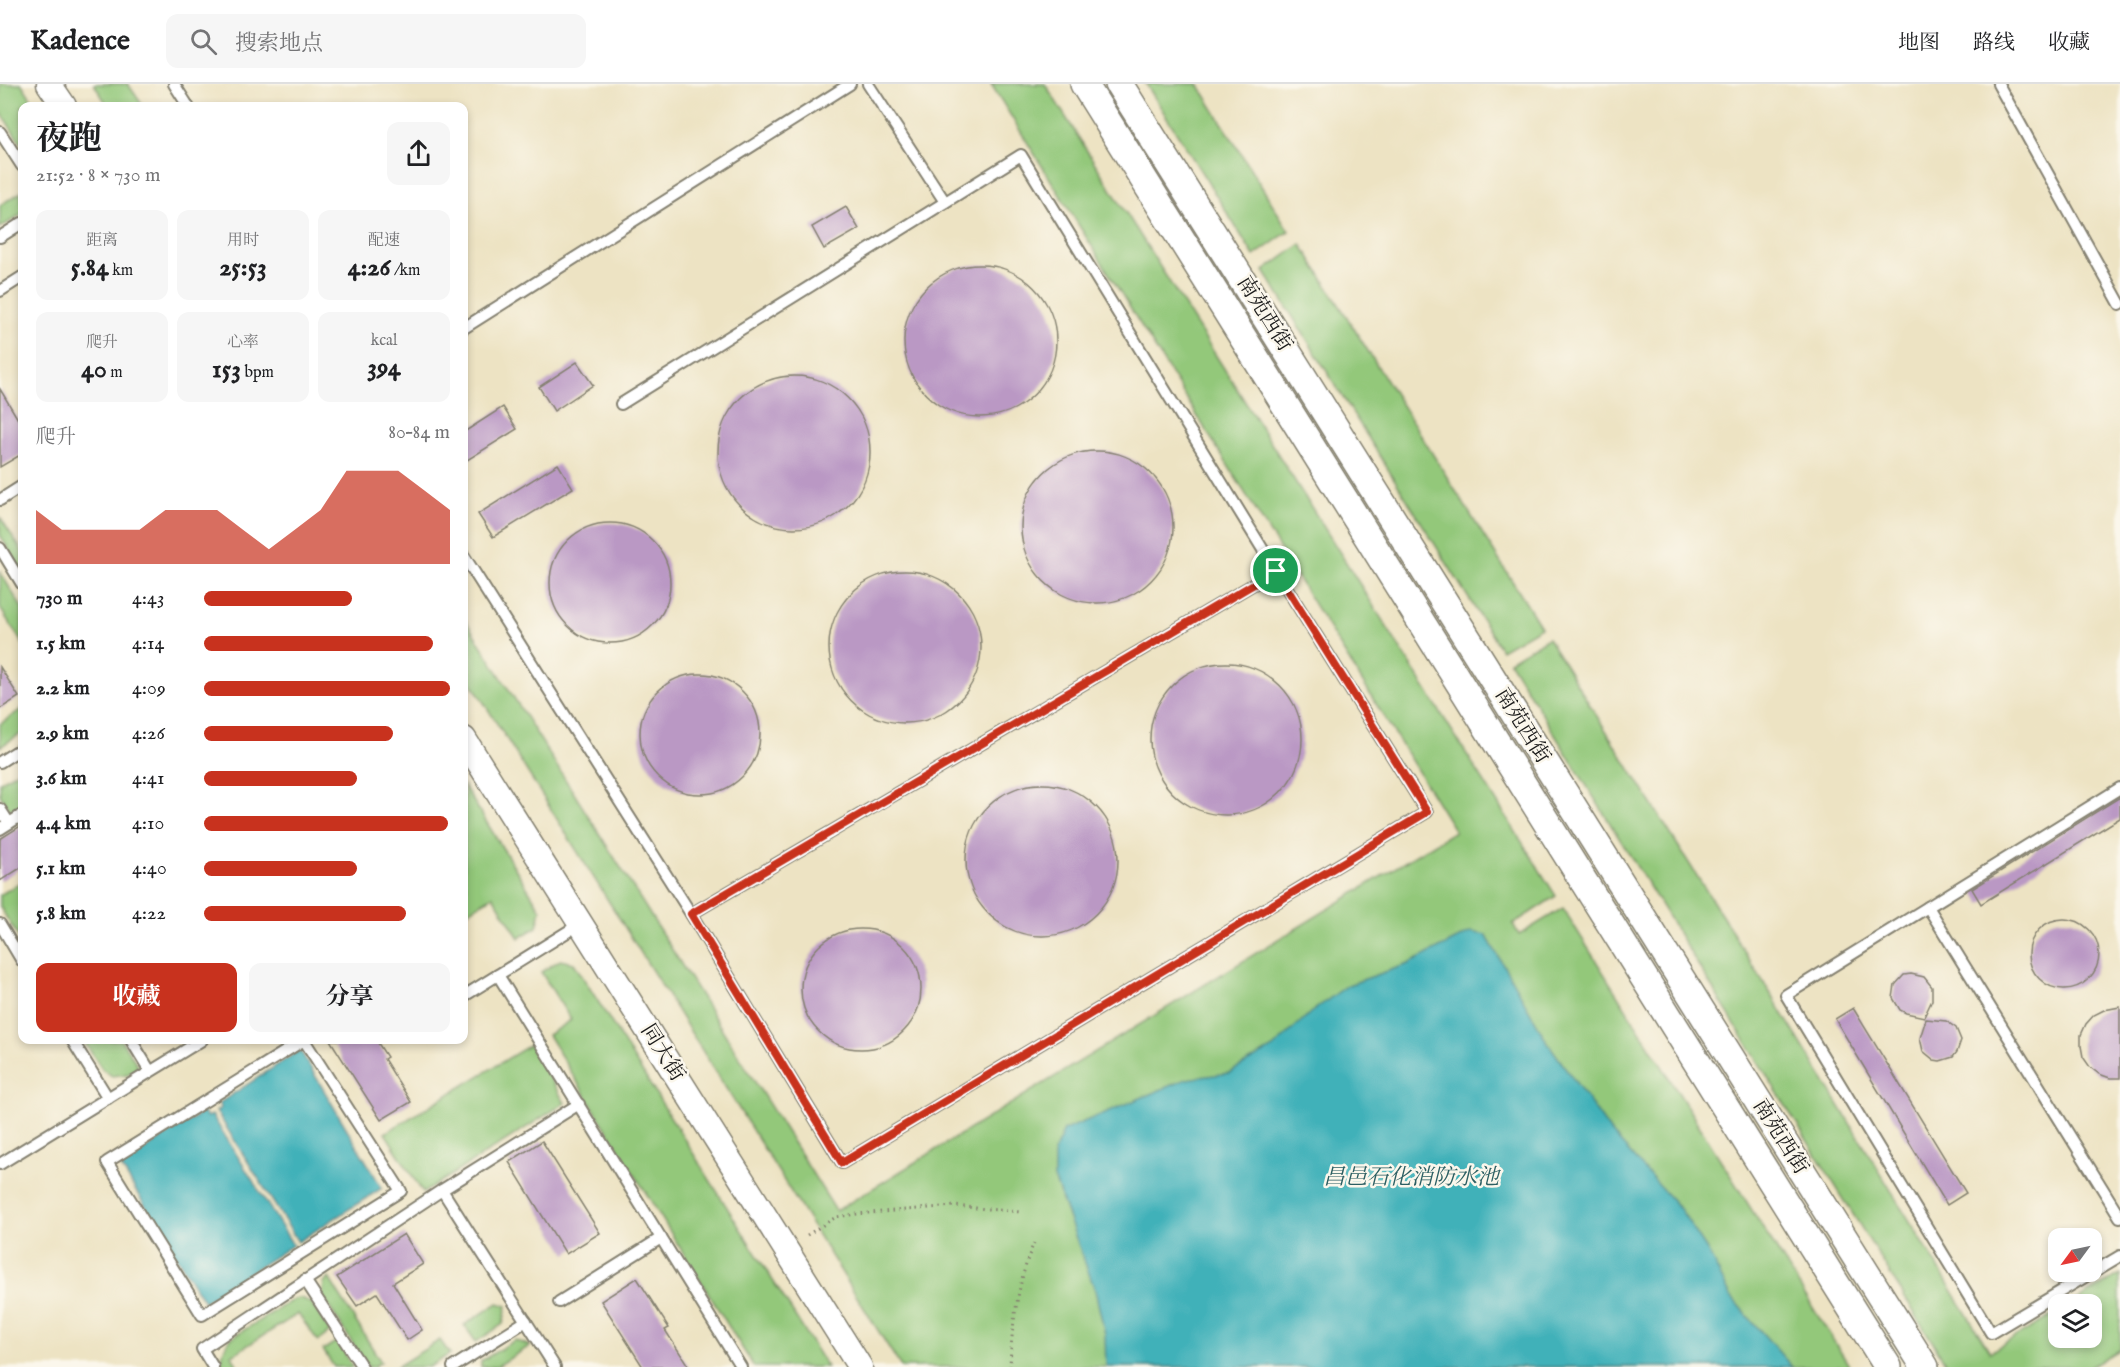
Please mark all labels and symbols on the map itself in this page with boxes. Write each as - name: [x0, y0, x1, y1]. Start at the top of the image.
- street label: 南苑西街: [1230, 271, 1298, 357]
- pin: [1250, 545, 1301, 596]
- street label: 南苑西街: [1488, 683, 1556, 769]
- street label: 同大街: [634, 1019, 690, 1087]
- street label: 南苑西街: [1746, 1094, 1814, 1180]
- water label: 昌邑石化消防水池: [1323, 1164, 1502, 1192]
- north arrow: [2048, 1228, 2102, 1282]

